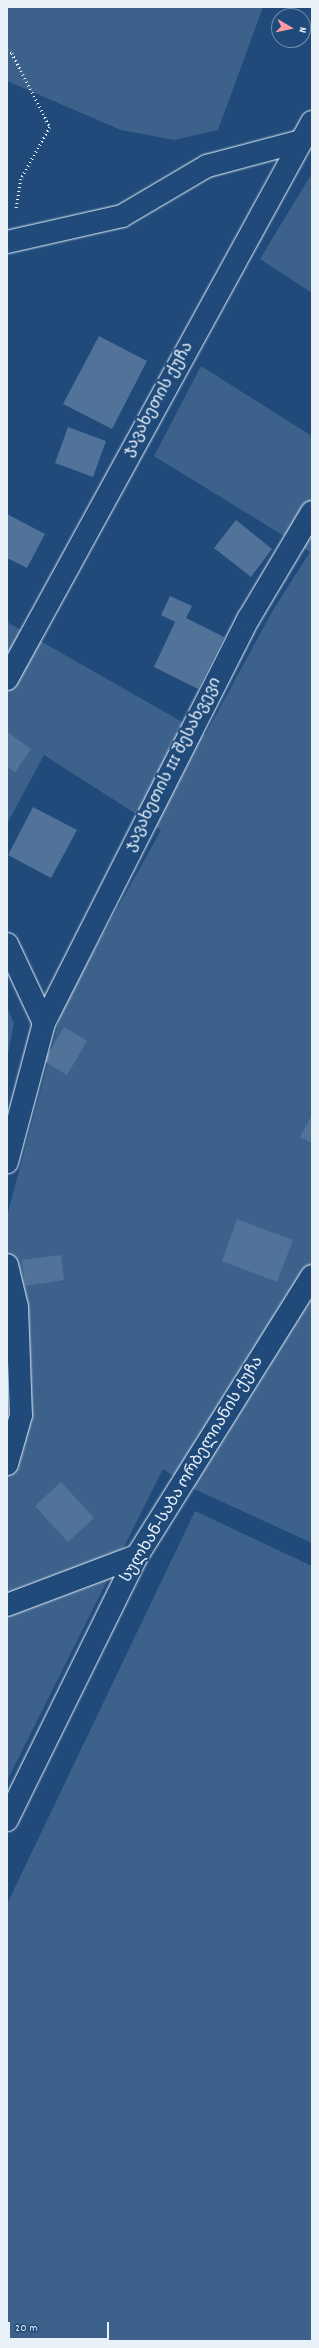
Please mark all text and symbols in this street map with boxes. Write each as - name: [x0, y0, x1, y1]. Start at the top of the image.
- north arrow: [271, 8, 311, 48]
- text: N: [294, 26, 310, 34]
- street label: ჯავახეთის ქუჩა: [120, 339, 198, 461]
- street label: ჯავახეთის III შესახვევი: [122, 675, 226, 855]
- street label: სულხან-საბა ორბელიანის ქუჩა: [118, 1354, 268, 1586]
- scale bar: [10, 2314, 111, 2340]
- text: 20 m: [15, 2320, 38, 2337]

